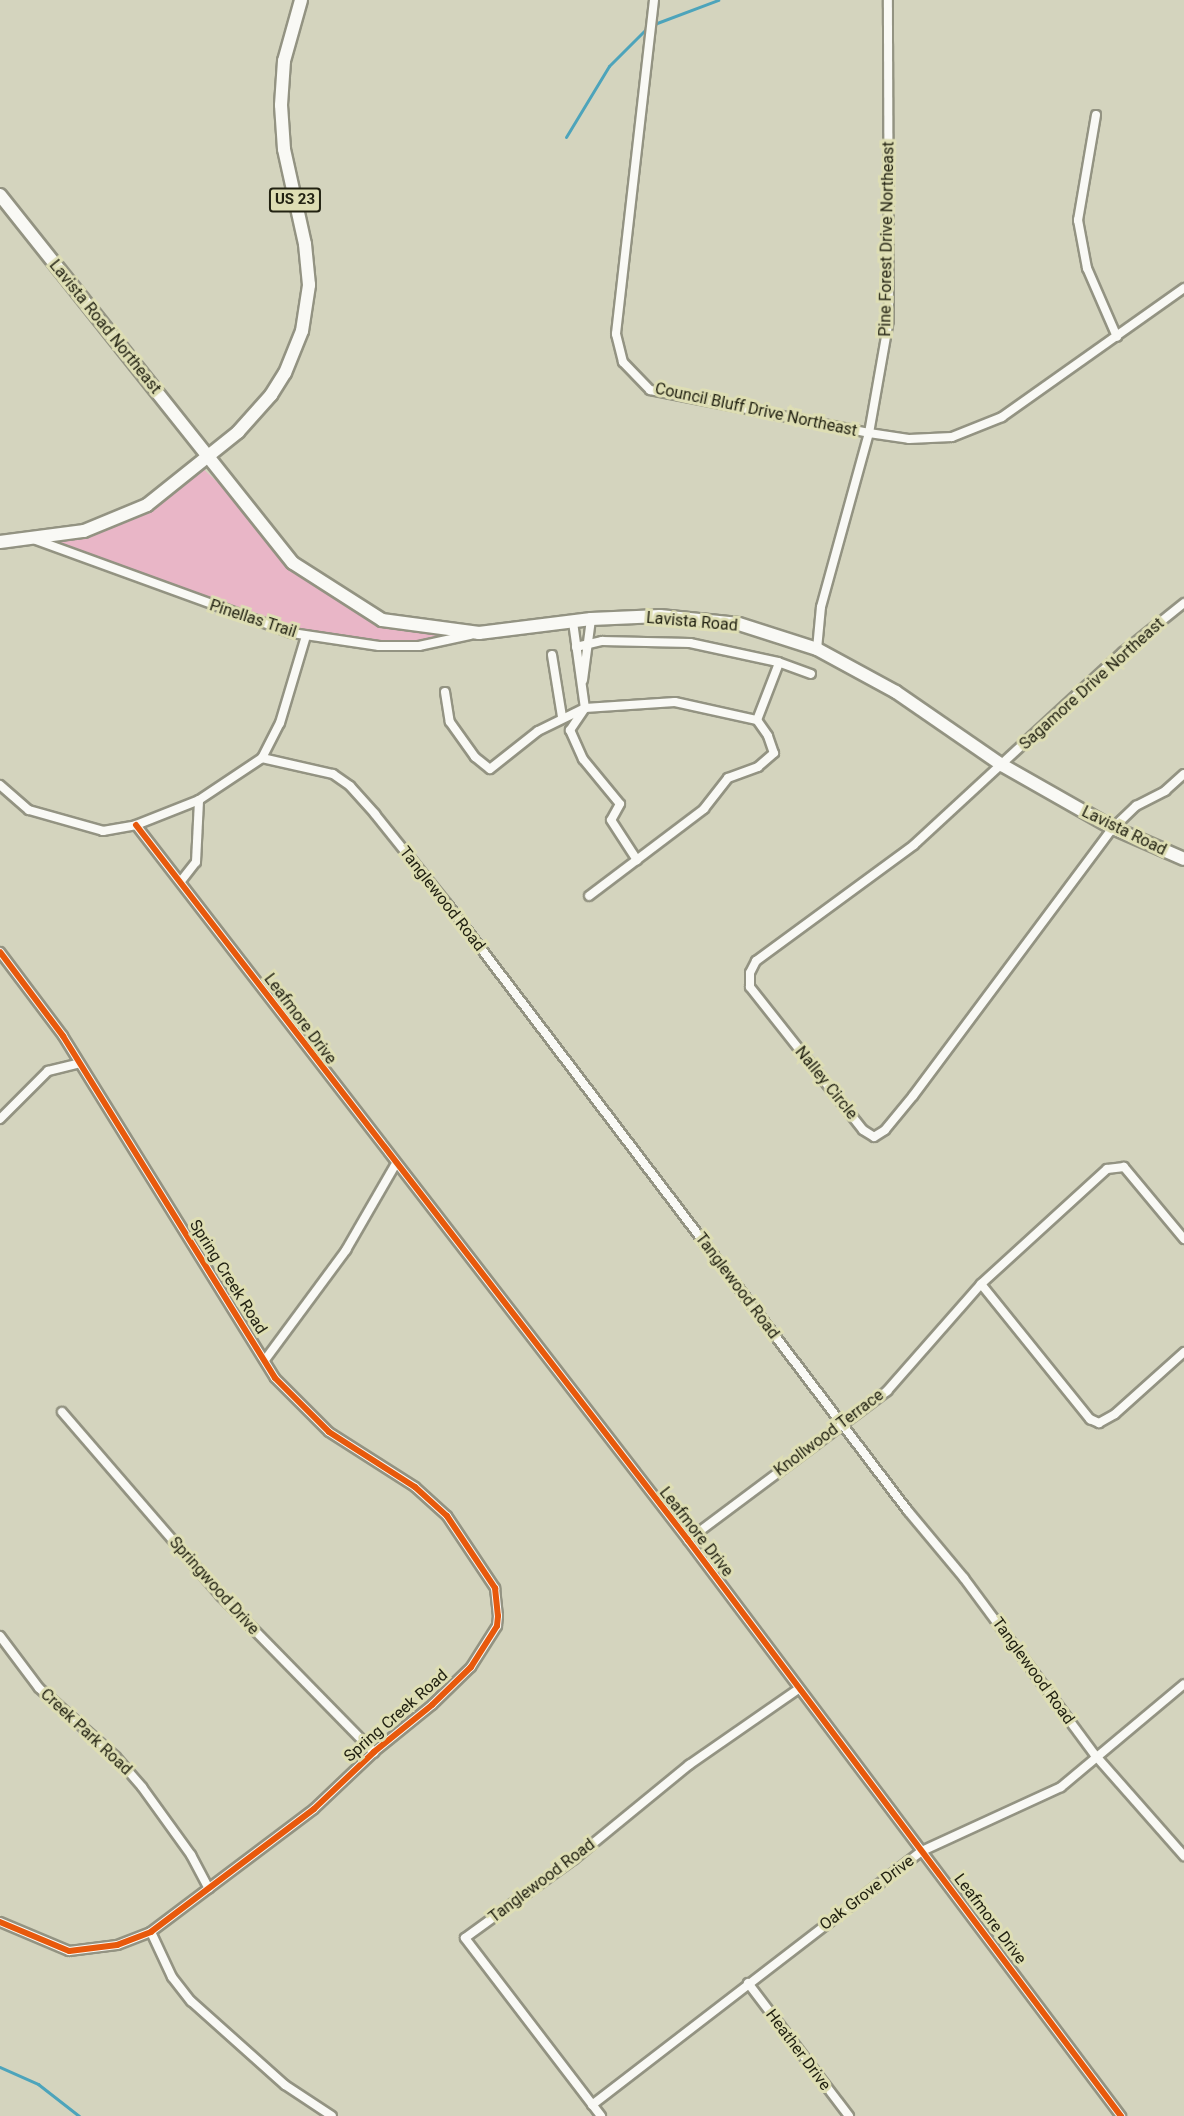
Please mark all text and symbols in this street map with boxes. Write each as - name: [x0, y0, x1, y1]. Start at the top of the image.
- street label: Pine Forest Drive Northeast: [876, 141, 898, 337]
- road number: US 23: [268, 188, 322, 212]
- street label: Lavista Road Northeast: [45, 256, 165, 398]
- street label: Council Bluff Drive Northeast: [653, 379, 859, 441]
- street label: Pinellas Trail: [207, 596, 299, 642]
- street label: Lavista Road: [645, 608, 739, 636]
- street label: Sagamore Drive Northeast: [1016, 614, 1168, 754]
- street label: Lavista Road: [1079, 802, 1169, 860]
- street label: Tanglewood Road: [395, 843, 489, 955]
- street label: Leafmore Drive: [260, 970, 340, 1068]
- street label: Nalley Circle: [791, 1043, 861, 1123]
- street label: Spring Creek Road: [185, 1216, 271, 1338]
- street label: Tanglewood Road: [691, 1229, 783, 1343]
- street label: Knollwood Terrace: [770, 1386, 888, 1480]
- street label: Leafmore Drive: [655, 1483, 737, 1581]
- street label: Springwood Drive: [165, 1533, 263, 1639]
- street label: Tanglewood Road: [988, 1614, 1078, 1728]
- street label: Spring Creek Road: [340, 1666, 452, 1766]
- street label: Creek Park Road: [36, 1685, 136, 1779]
- street label: Tanglewood Road: [485, 1835, 599, 1927]
- street label: Oak Grove Drive: [816, 1851, 918, 1935]
- street label: Leafmore Drive: [950, 1870, 1030, 1968]
- street label: Heather Drive: [761, 2006, 835, 2094]

